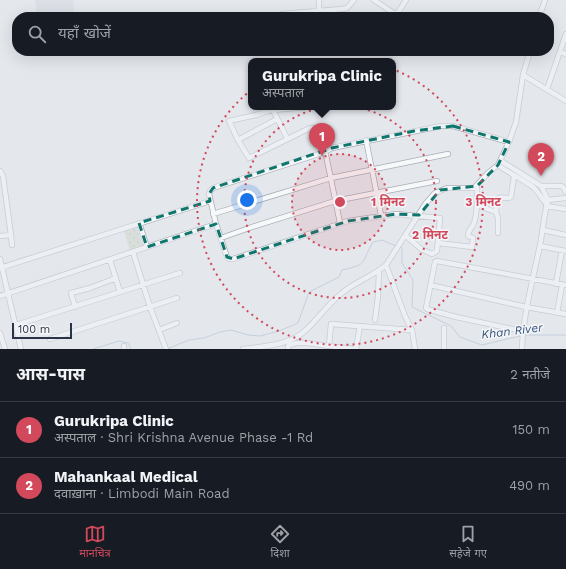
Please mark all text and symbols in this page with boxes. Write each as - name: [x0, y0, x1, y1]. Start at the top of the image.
- search box: [12, 12, 554, 56]
- icon: search: [26, 23, 48, 45]
- text: यहाँ खोजें: [58, 24, 111, 42]
- popup: [248, 58, 396, 110]
- text: Gurukripa Clinic: [262, 67, 382, 85]
- text: अस्पताल: [262, 85, 304, 100]
- pin: 1: [309, 123, 335, 156]
- pin: 2: [528, 143, 554, 176]
- your location: [237, 190, 257, 210]
- text: 1 मिनट: [371, 194, 405, 209]
- text: 3 मिनट: [465, 194, 501, 209]
- centre of rings: [333, 195, 347, 209]
- text: 2 मिनट: [412, 227, 448, 242]
- water label: Khan River: [480, 320, 545, 342]
- scale bar: [12, 321, 72, 340]
- text: 100 m: [18, 323, 50, 336]
- text: आस-पास: [16, 364, 85, 384]
- text: 2 नतीजे: [510, 367, 550, 382]
- text: Gurukripa Clinic: [54, 412, 174, 430]
- text: 1: [26, 422, 32, 437]
- text: 150 m: [512, 422, 550, 437]
- text: अस्पताल · Shri Krishna Avenue Phase -1 Rd: [54, 430, 313, 445]
- text: Mahankaal Medical: [54, 468, 198, 486]
- text: 2: [25, 478, 33, 493]
- text: 490 m: [509, 478, 550, 493]
- text: दवाख़ाना · Limbodi Main Road: [54, 486, 230, 501]
- tab: मानचित्र: [79, 523, 111, 561]
- tab: दिशा: [269, 523, 291, 561]
- tab: सहेजे गए: [449, 523, 487, 561]

